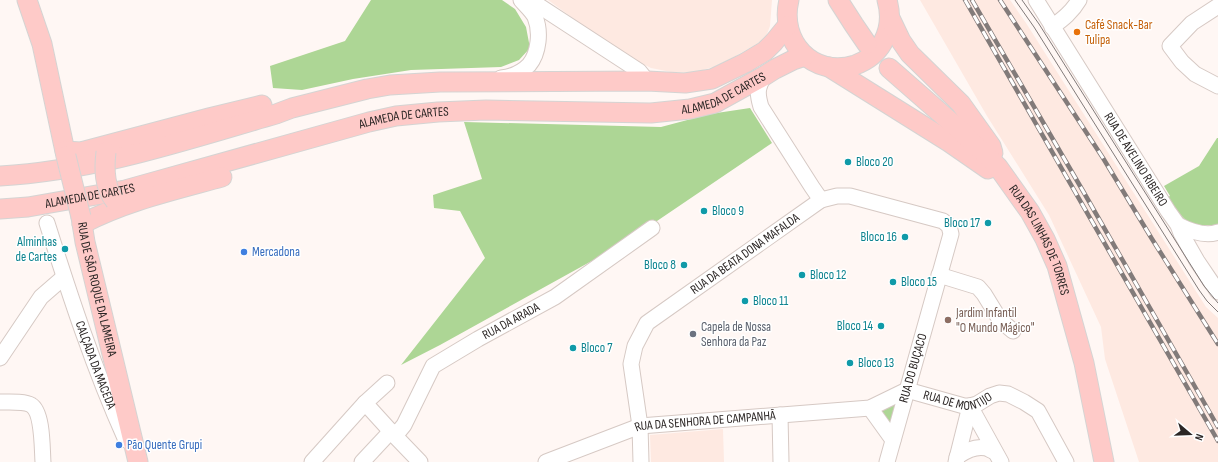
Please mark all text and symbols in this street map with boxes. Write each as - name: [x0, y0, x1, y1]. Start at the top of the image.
- place label: Café Snack-Bar Tulipa: [1085, 17, 1153, 48]
- marker: Café Snack-Bar Tulipa: [1072, 27, 1082, 37]
- street label: ALAMEDA DE CARTES: [680, 68, 769, 118]
- street label: ALAMEDA DE CARTES: [356, 104, 449, 133]
- street label: RUA DE AVELINO RIBEIRO: [1100, 110, 1171, 209]
- place label: Bloco 20: [856, 154, 894, 170]
- marker: Bloco 20: [843, 157, 853, 167]
- street label: ALAMEDA DE CARTES: [43, 180, 137, 212]
- street label: RUA DAS LINHAS DE TORRES: [1005, 182, 1073, 297]
- place label: Bloco 9: [712, 203, 744, 219]
- marker: Bloco 9: [699, 206, 709, 216]
- street label: RUA DA BEATA DONA MAFALDA: [687, 210, 803, 298]
- place label: Bloco 17: [944, 215, 981, 231]
- marker: Bloco 17: [983, 218, 993, 228]
- street label: RUA DE SÃO ROQUE DA LAMEIRA: [74, 221, 120, 359]
- place label: Bloco 16: [861, 229, 897, 245]
- marker: Bloco 16: [900, 232, 910, 242]
- place label: Alminhas de Cartes: [16, 234, 57, 265]
- marker: Alminhas de Cartes: [60, 244, 70, 254]
- place label: Mercadona: [252, 244, 300, 260]
- marker: Mercadona: [239, 247, 249, 257]
- place label: Bloco 8: [644, 257, 676, 273]
- marker: Bloco 8: [679, 260, 689, 270]
- place label: Bloco 12: [810, 267, 846, 283]
- marker: Bloco 12: [797, 270, 807, 280]
- place label: Bloco 15: [901, 274, 937, 290]
- marker: Bloco 15: [888, 277, 898, 287]
- place label: Bloco 11: [753, 293, 789, 309]
- marker: Bloco 11: [740, 296, 750, 306]
- street label: RUA DA ARADA: [480, 299, 543, 343]
- place label: Jardim Infantil "O Mundo Mágico": [955, 305, 1035, 336]
- marker: Jardim Infantil "O Mundo Mágico": [943, 315, 953, 325]
- place label: Bloco 14: [837, 318, 874, 334]
- street label: CALÇADA DA MACEDA: [72, 319, 120, 412]
- place label: Capela de Nossa Senhora da Paz: [701, 319, 771, 350]
- marker: Bloco 14: [876, 321, 886, 331]
- marker: Capela de Nossa Senhora da Paz: [688, 329, 698, 339]
- street label: RUA DO BUÇACO: [895, 331, 931, 405]
- place label: Bloco 7: [581, 340, 613, 356]
- marker: Bloco 7: [568, 343, 578, 353]
- place label: Bloco 13: [858, 355, 894, 371]
- marker: Bloco 13: [845, 358, 855, 368]
- street label: RUA DE MONTIJO: [921, 387, 995, 414]
- street label: RUA DA SENHORA DE CAMPANHÃ: [632, 407, 777, 435]
- north arrow: [1170, 414, 1210, 454]
- text: N: [1192, 432, 1206, 442]
- place label: Pão Quente Grupi: [127, 437, 202, 453]
- marker: Pão Quente Grupi: [114, 440, 124, 450]

